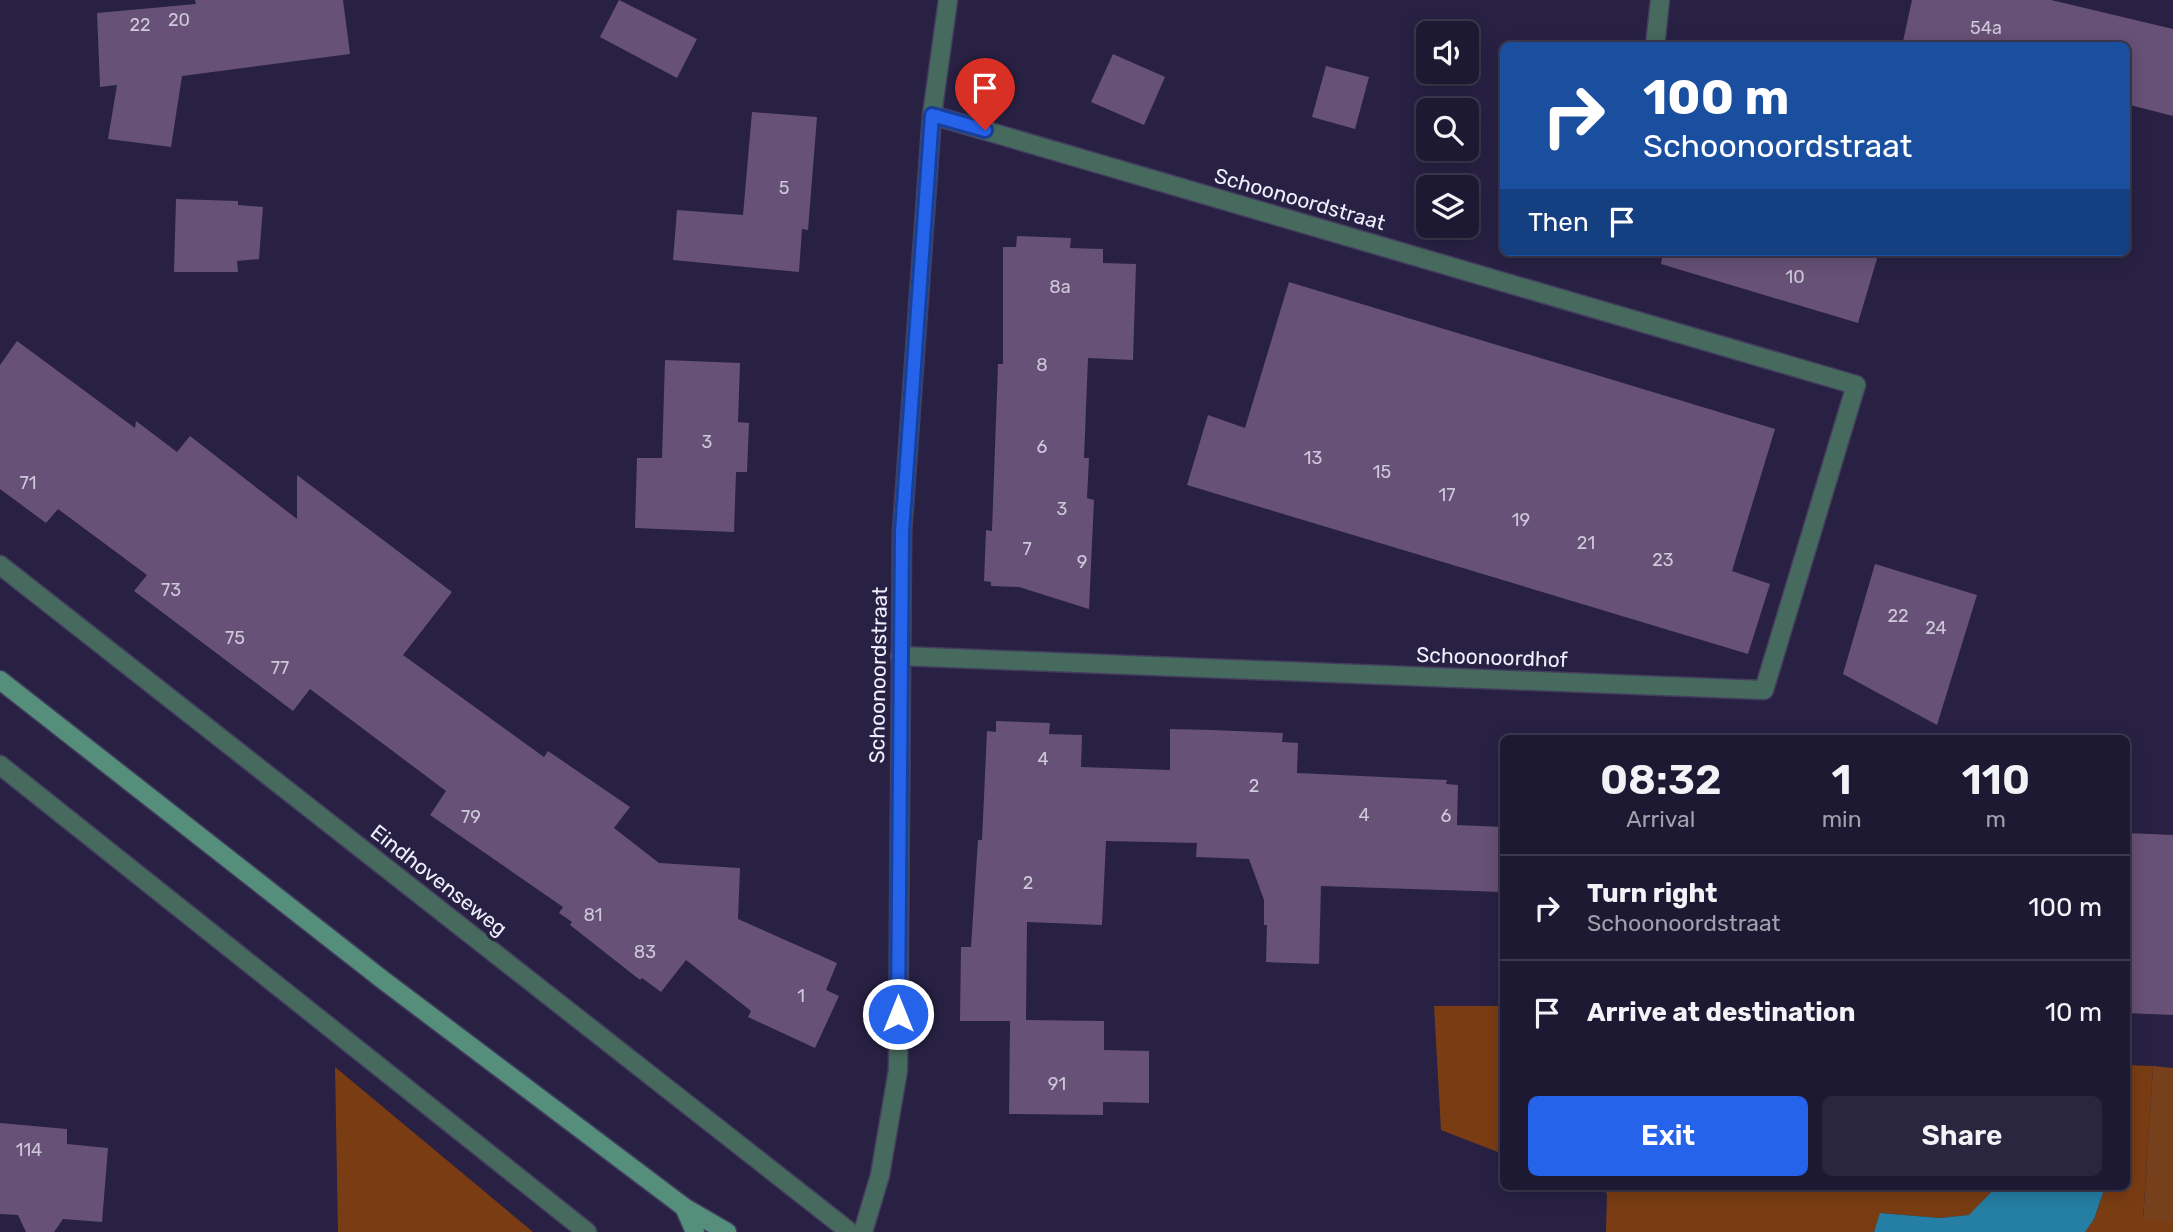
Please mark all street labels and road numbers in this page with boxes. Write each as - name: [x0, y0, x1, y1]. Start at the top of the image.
- street label: Schoonoordstraat: [1212, 163, 1388, 235]
- street label: Schoonoordstraat: [864, 586, 892, 764]
- street label: Schoonoordhof: [1416, 642, 1568, 672]
- street label: Eindhovenseweg: [366, 819, 512, 941]

